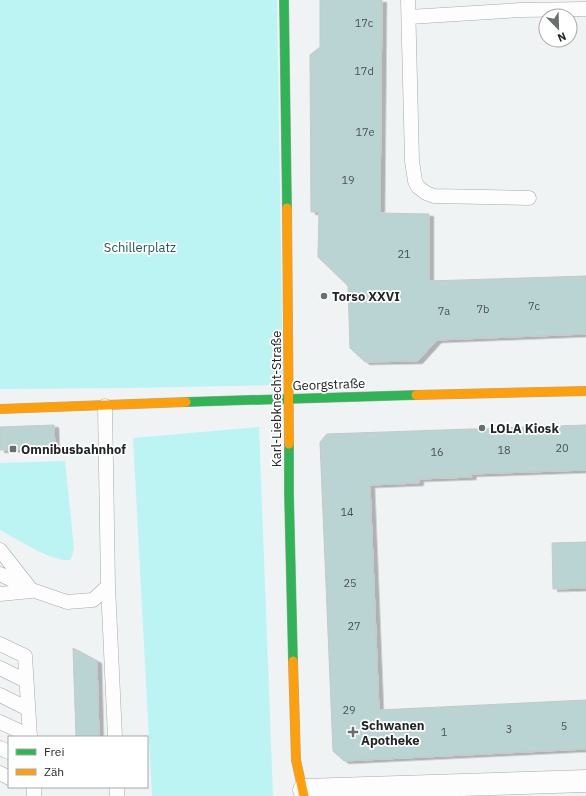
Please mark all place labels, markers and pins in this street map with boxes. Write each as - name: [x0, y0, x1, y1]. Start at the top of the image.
- place label: Torso XXVI: [332, 288, 400, 305]
- marker: Torso XXVI: [319, 291, 329, 301]
- place label: LOLA Kiosk: [490, 420, 559, 437]
- marker: LOLA Kiosk: [477, 423, 487, 433]
- place label: Omnibusbahnhof: [21, 441, 126, 458]
- marker: Omnibusbahnhof: [8, 444, 18, 454]
- place label: Schwanen Apotheke: [361, 717, 424, 749]
- marker: Schwanen Apotheke: [348, 727, 358, 737]

